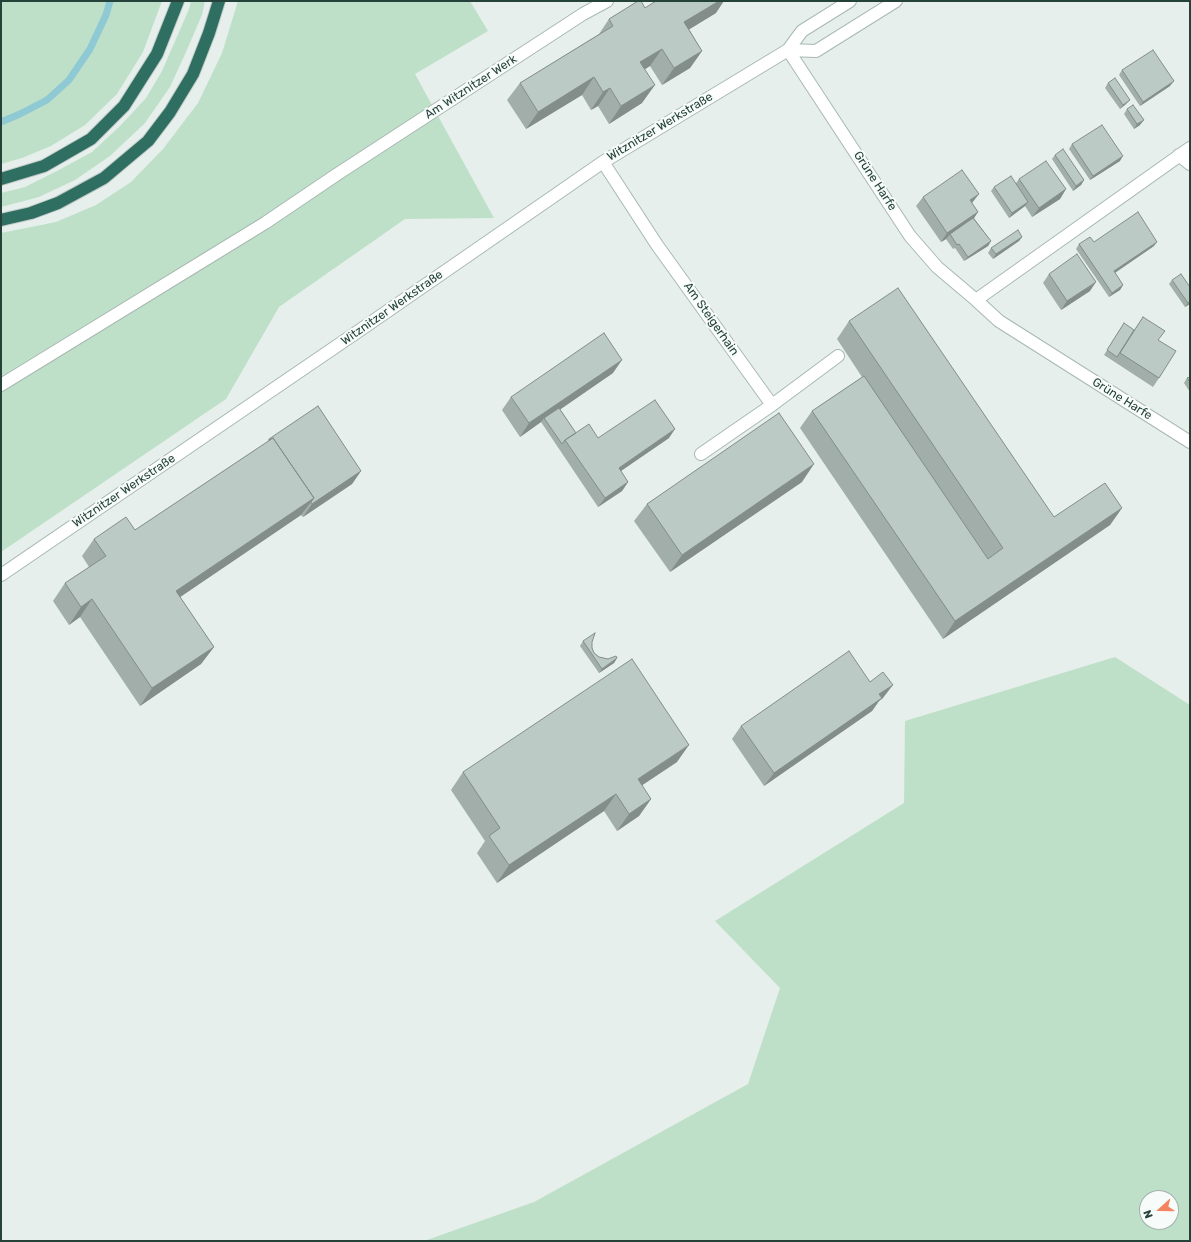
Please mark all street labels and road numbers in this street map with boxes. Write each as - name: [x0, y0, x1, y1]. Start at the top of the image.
- street label: Am Witznitzer Werk: [422, 52, 520, 122]
- street label: Witznitzer Werkstraße: [605, 90, 715, 164]
- street label: Grüne Harfe: [850, 149, 900, 213]
- street label: Witznitzer Werkstraße: [338, 267, 446, 349]
- street label: Am Steigerhain: [680, 280, 742, 358]
- street label: Grüne Harfe: [1089, 375, 1155, 423]
- street label: Witznitzer Werkstraße: [70, 451, 178, 531]

